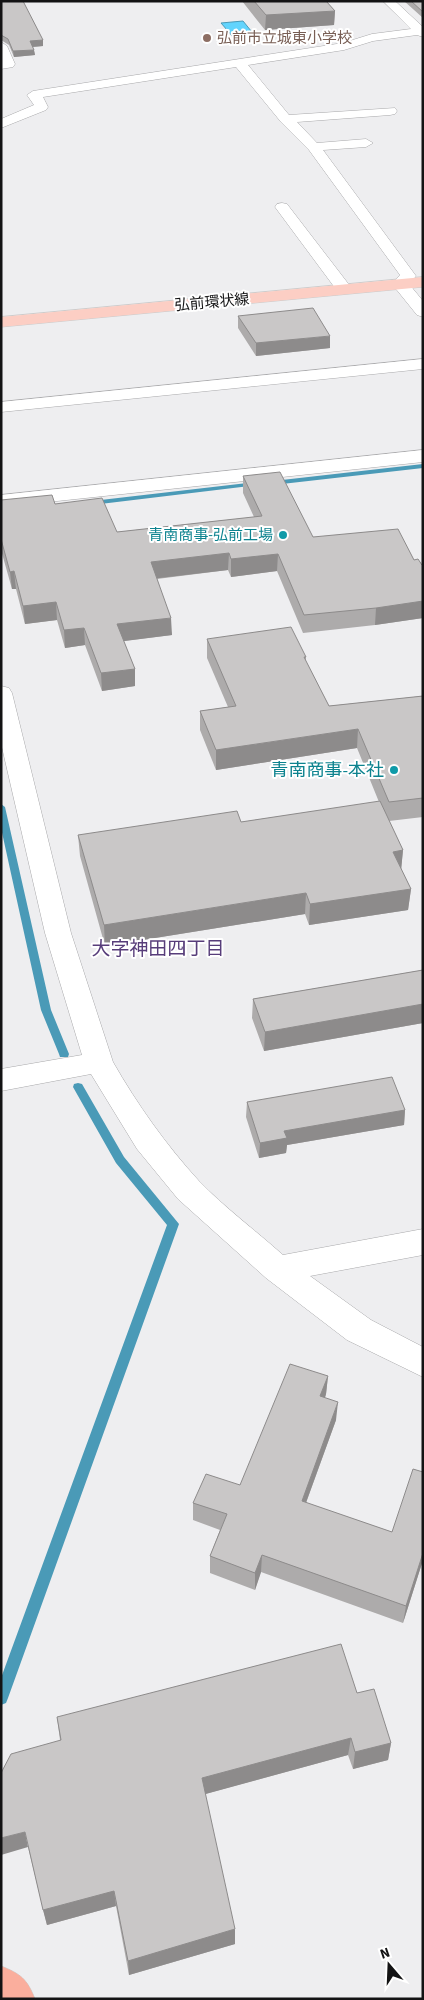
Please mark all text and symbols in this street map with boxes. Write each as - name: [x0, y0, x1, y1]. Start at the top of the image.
- place label: 弘前市立城東小学校: [217, 28, 352, 49]
- marker: 弘前市立城東小学校: [201, 32, 213, 44]
- street label: 弘前環状線: [174, 289, 250, 316]
- place label: 青南商事-弘前工場: [148, 525, 273, 546]
- marker: 青南商事-弘前工場: [277, 529, 289, 541]
- place label: 青南商事-本社: [270, 758, 384, 783]
- marker: 青南商事-本社: [388, 764, 400, 776]
- district label: 大字神田四丁目: [91, 936, 225, 963]
- north arrow: [364, 1940, 414, 1990]
- text: N: [377, 1943, 393, 1965]

